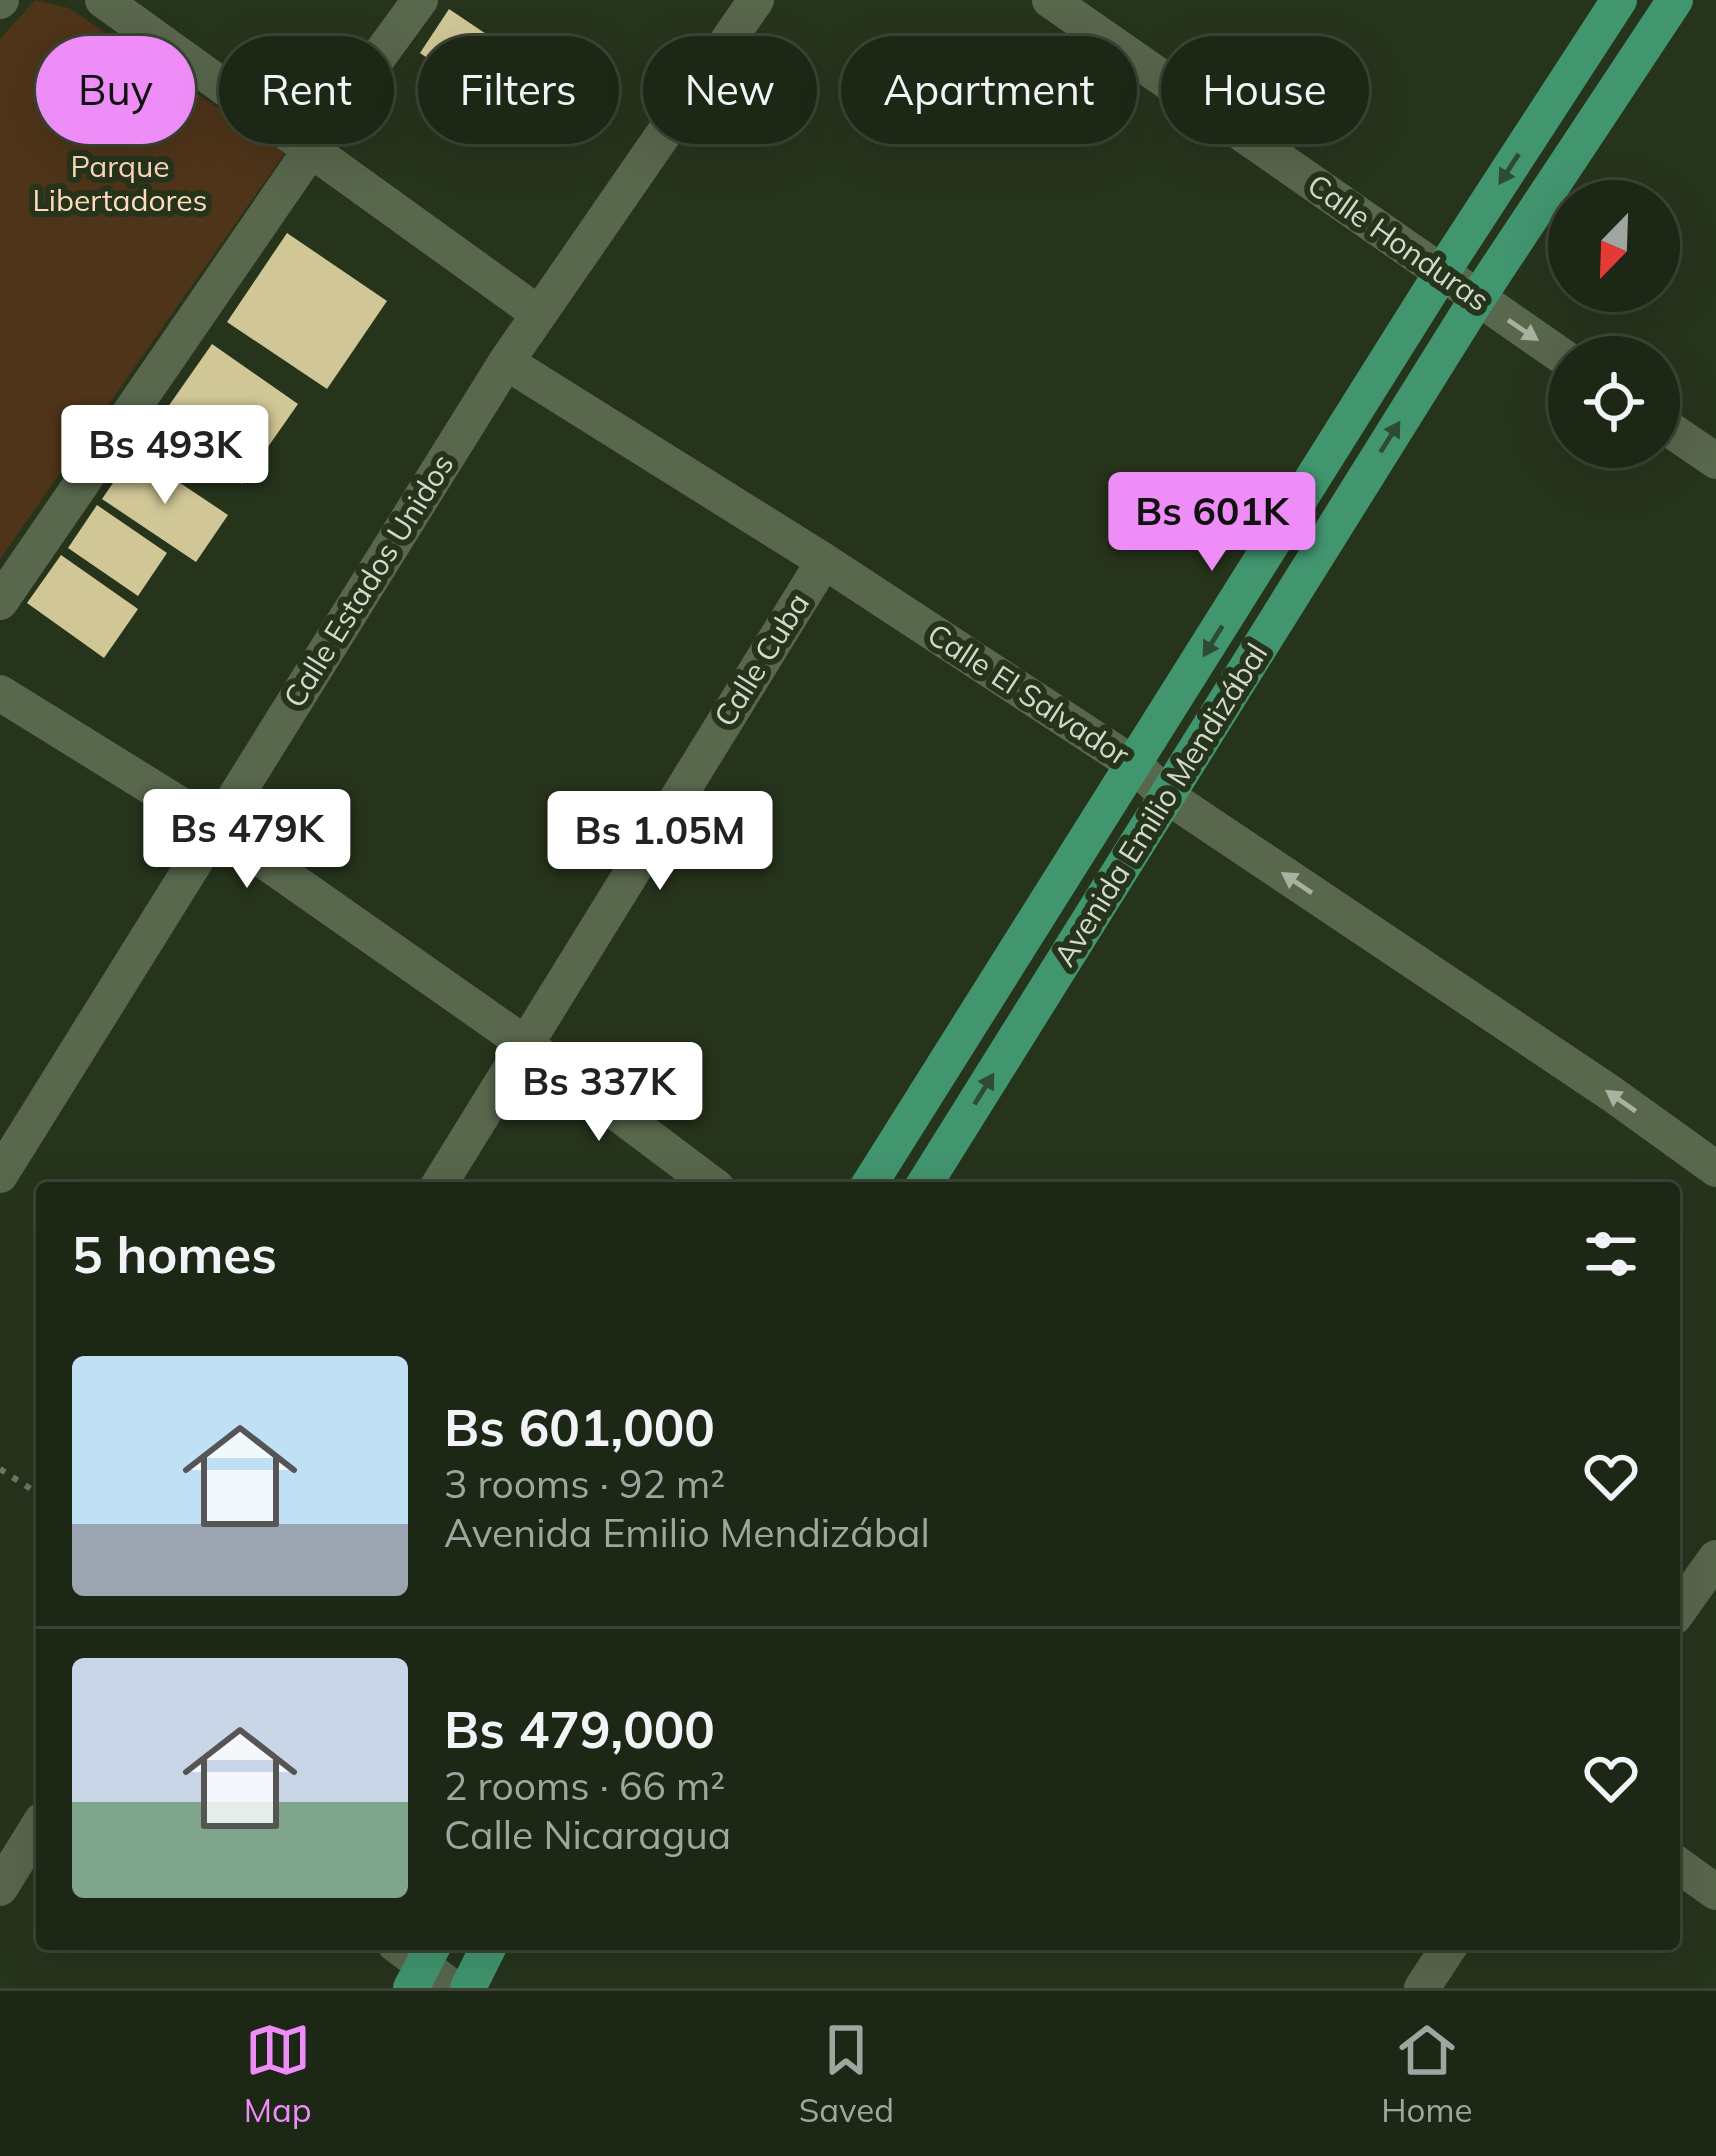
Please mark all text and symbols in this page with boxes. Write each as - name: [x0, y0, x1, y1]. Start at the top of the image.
- chip: Buy: [36, 36, 195, 144]
- chip: Rent: [219, 36, 394, 144]
- chip: Filters: [418, 36, 619, 144]
- chip: New: [643, 36, 817, 144]
- chip: Apartment: [841, 36, 1137, 144]
- chip: House: [1161, 36, 1369, 144]
- park label: Parque Libertadores: [32, 147, 208, 219]
- one-way arrow: [1499, 152, 1521, 185]
- street label: Calle Honduras: [1300, 166, 1497, 319]
- north arrow: [1548, 180, 1680, 312]
- map controls: [1548, 180, 1680, 468]
- one-way arrow: [1506, 318, 1539, 341]
- button: locate: [1548, 336, 1680, 468]
- pin: Bs 493K: [54, 405, 276, 507]
- text: Bs 493K: [88, 419, 242, 468]
- one-way arrow: [1379, 421, 1401, 454]
- street label: Calle Estados Unidos: [275, 447, 462, 714]
- pin: Bs 601K: [1101, 472, 1323, 574]
- text: Bs 601K: [1135, 486, 1289, 535]
- street label: Calle Cuba: [705, 586, 817, 733]
- street label: Calle El Salvador: [921, 615, 1136, 773]
- one-way arrow: [1203, 624, 1224, 658]
- street label: Avenida Emilio Mendizábal: [1045, 636, 1275, 973]
- pin: Bs 479K: [136, 789, 358, 891]
- pin: Bs 1.05M: [536, 791, 784, 893]
- text: Bs 479K: [170, 803, 324, 852]
- text: Bs 1.05M: [575, 805, 745, 854]
- one-way arrow: [1281, 873, 1314, 895]
- pin: Bs 337K: [488, 1042, 710, 1144]
- text: Bs 337K: [522, 1056, 676, 1105]
- one-way arrow: [972, 1073, 994, 1105]
- one-way arrow: [1605, 1090, 1637, 1113]
- icon: filters: [1578, 1221, 1644, 1287]
- text: 5 homes: [72, 1222, 277, 1286]
- text: Bs 601,000: [444, 1395, 715, 1459]
- icon: home: [168, 1404, 312, 1548]
- icon: heart: [1578, 1443, 1644, 1509]
- text: 3 rooms · 92 m²: [444, 1459, 725, 1508]
- text: Avenida Emilio Mendizábal: [444, 1508, 930, 1557]
- text: Bs 479,000: [444, 1697, 715, 1761]
- icon: home: [168, 1706, 312, 1850]
- icon: heart: [1578, 1745, 1644, 1811]
- text: 2 rooms · 66 m²: [444, 1761, 725, 1810]
- text: Calle Nicaragua: [444, 1810, 731, 1859]
- tab: Map: [244, 2017, 312, 2130]
- tab: Saved: [799, 2017, 894, 2130]
- tab: Home: [1381, 2017, 1472, 2130]

